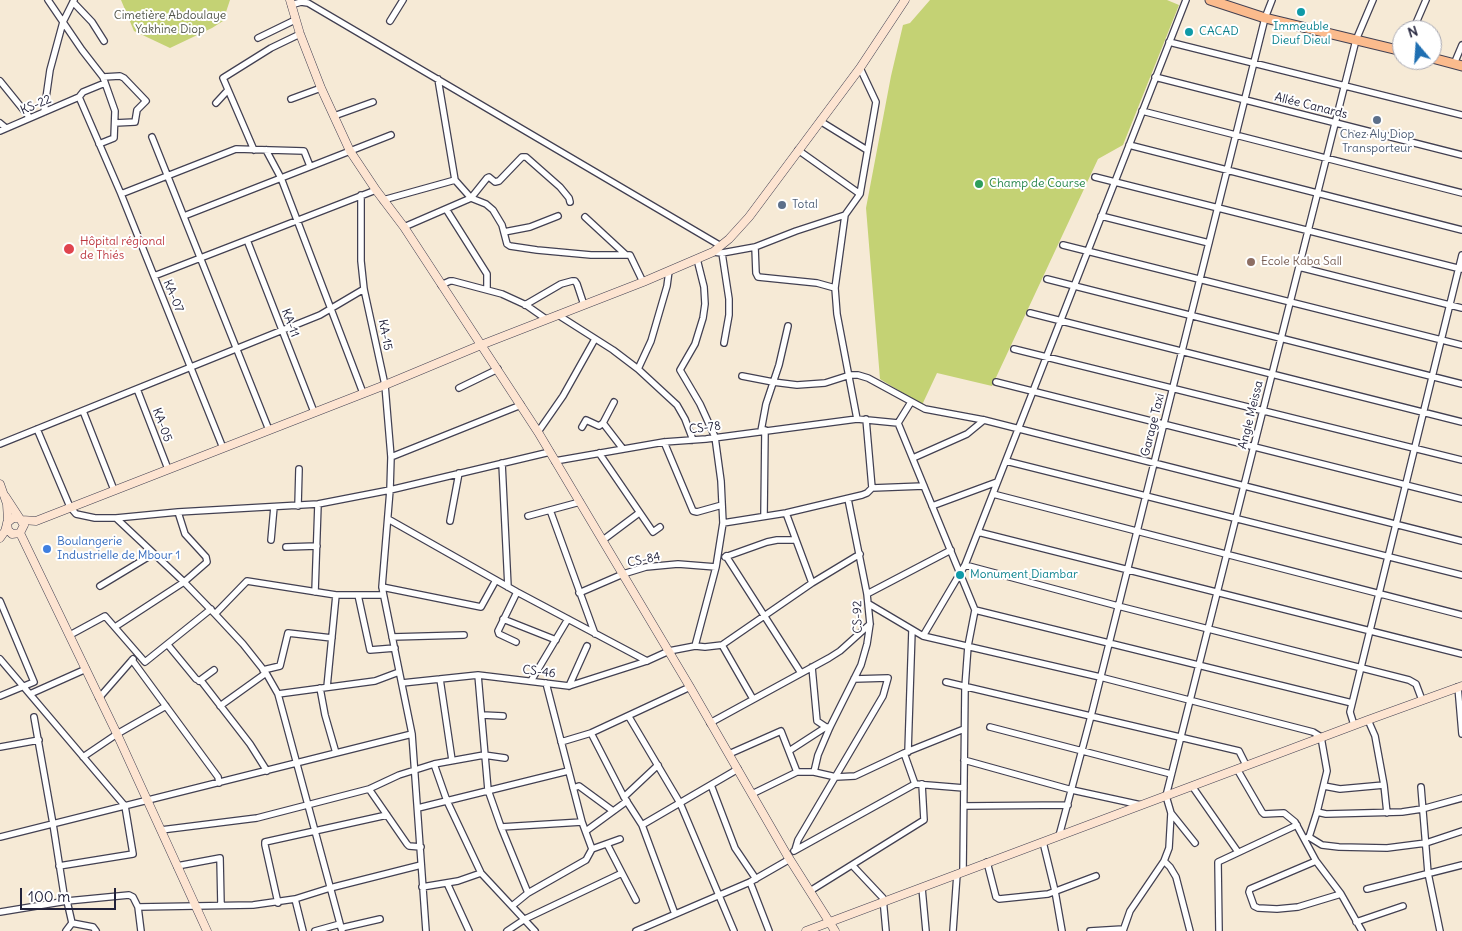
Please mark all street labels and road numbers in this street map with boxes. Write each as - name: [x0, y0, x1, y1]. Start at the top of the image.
- street label: Allée Canards: [1273, 90, 1349, 122]
- street label: KS-22: [18, 92, 54, 118]
- street label: KA-07: [160, 278, 186, 314]
- street label: KA-11: [278, 307, 302, 339]
- street label: KA-15: [375, 318, 395, 352]
- street label: Angle Meissa: [1236, 379, 1266, 451]
- street label: Garage Taxi: [1138, 392, 1168, 458]
- street label: KA-05: [149, 406, 175, 444]
- street label: CS-78: [688, 419, 722, 437]
- street label: CS-84: [626, 549, 662, 571]
- street label: CS-92: [851, 600, 865, 634]
- street label: CS-46: [521, 663, 557, 681]

